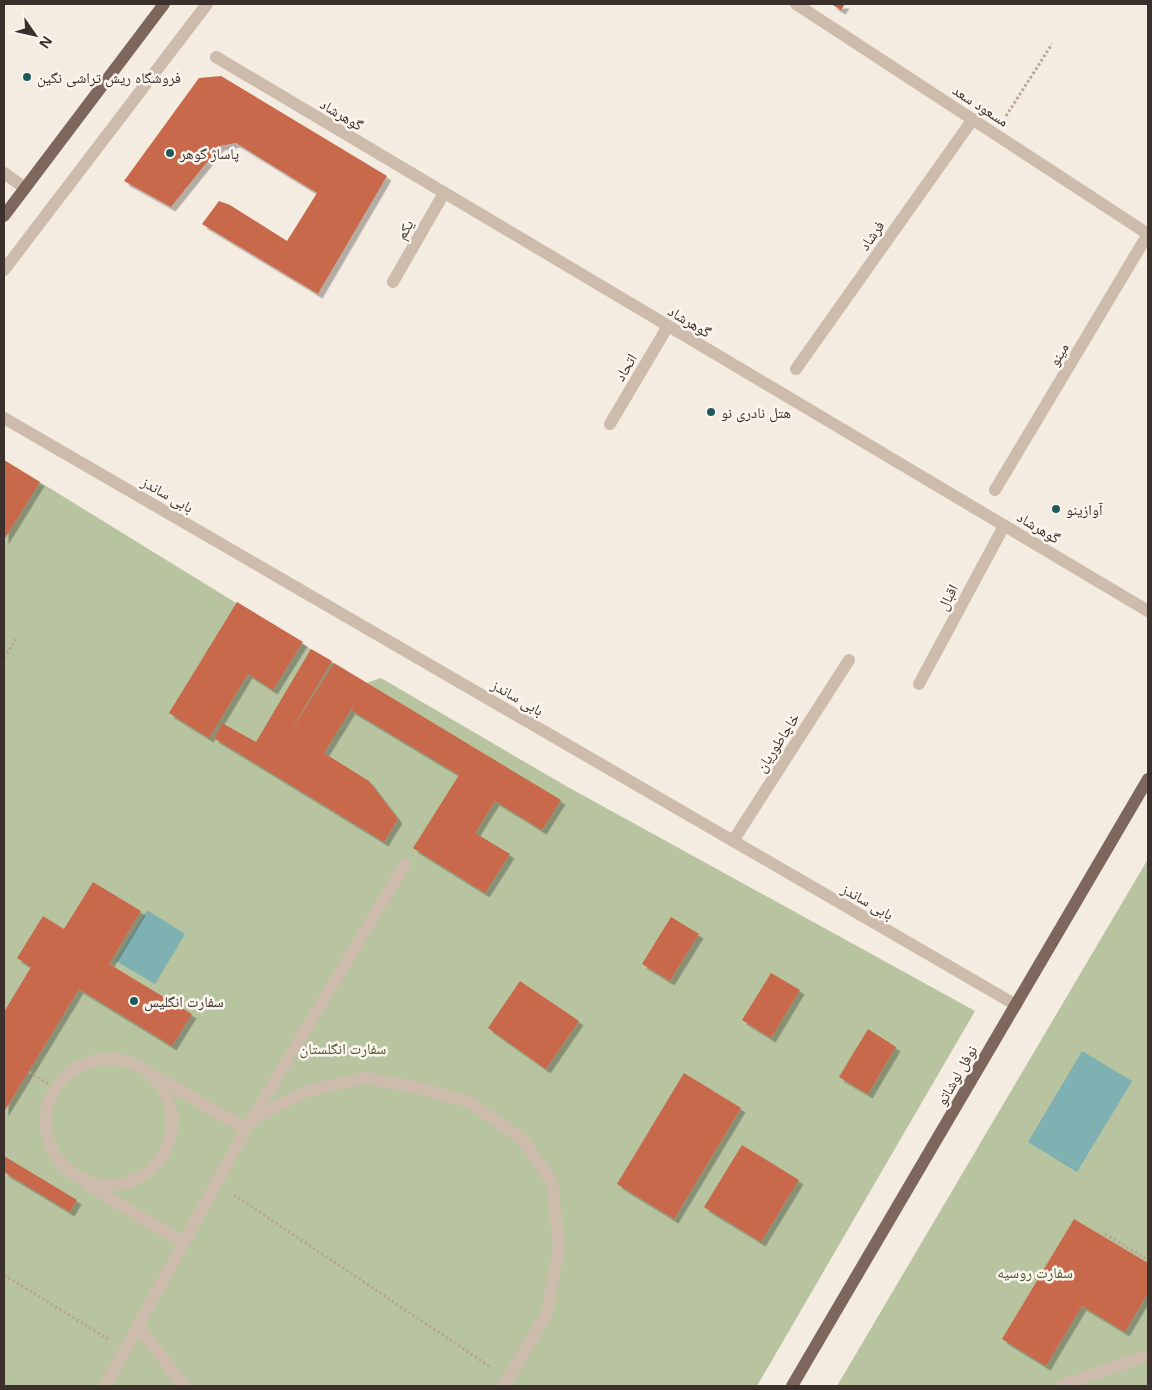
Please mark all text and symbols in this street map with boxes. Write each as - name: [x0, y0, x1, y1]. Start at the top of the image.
- north arrow: [10, 10, 60, 60]
- text: N: [35, 33, 57, 53]
- place label: فروشگاه ریش تراشی نگین: [37, 67, 181, 88]
- marker: فروشگاه ریش تراشی نگین: [21, 71, 33, 83]
- street label: مسعود سعد: [949, 79, 1013, 131]
- street label: گوهرشاد: [317, 93, 368, 135]
- place label: پاساژ گوهر: [179, 143, 239, 163]
- marker: پاساژ گوهر: [164, 147, 176, 159]
- street label: یکم: [390, 215, 419, 243]
- street label: فرشاد: [854, 216, 888, 254]
- street label: گوهرشاد: [665, 300, 716, 342]
- street label: مینو: [1043, 339, 1073, 369]
- street label: اتحاد: [609, 350, 641, 384]
- place label: هتل نادری نو: [721, 402, 791, 423]
- marker: هتل نادری نو: [705, 406, 717, 418]
- street label: بابی ساندز: [137, 471, 198, 518]
- place label: آوازینو: [1066, 499, 1104, 519]
- marker: آوازینو: [1050, 503, 1062, 515]
- street label: گوهرشاد: [1014, 506, 1065, 548]
- street label: اقبال: [932, 580, 963, 614]
- street label: بابی ساندز: [487, 674, 548, 721]
- street label: خاچاطوریان: [750, 708, 805, 776]
- street label: بابی ساندز: [837, 878, 898, 925]
- place label: سفارت انگلیس: [144, 991, 224, 1012]
- marker: سفارت انگلیس: [128, 995, 140, 1007]
- park label: سفارت انگلستان: [300, 1038, 387, 1059]
- street label: نوفل لوشاتو: [931, 1041, 982, 1109]
- park label: سفارت روسیه: [997, 1262, 1073, 1282]

